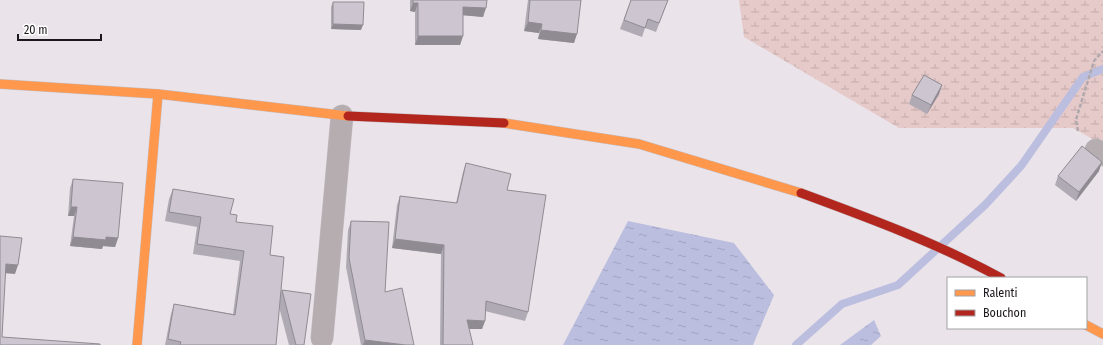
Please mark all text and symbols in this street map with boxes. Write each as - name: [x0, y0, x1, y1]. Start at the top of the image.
- scale bar: [18, 16, 101, 42]
- text: 20 m: [24, 23, 48, 37]
- legend: [947, 277, 1087, 329]
- text: Ralenti: [983, 286, 1018, 300]
- text: Bouchon: [983, 306, 1026, 320]

